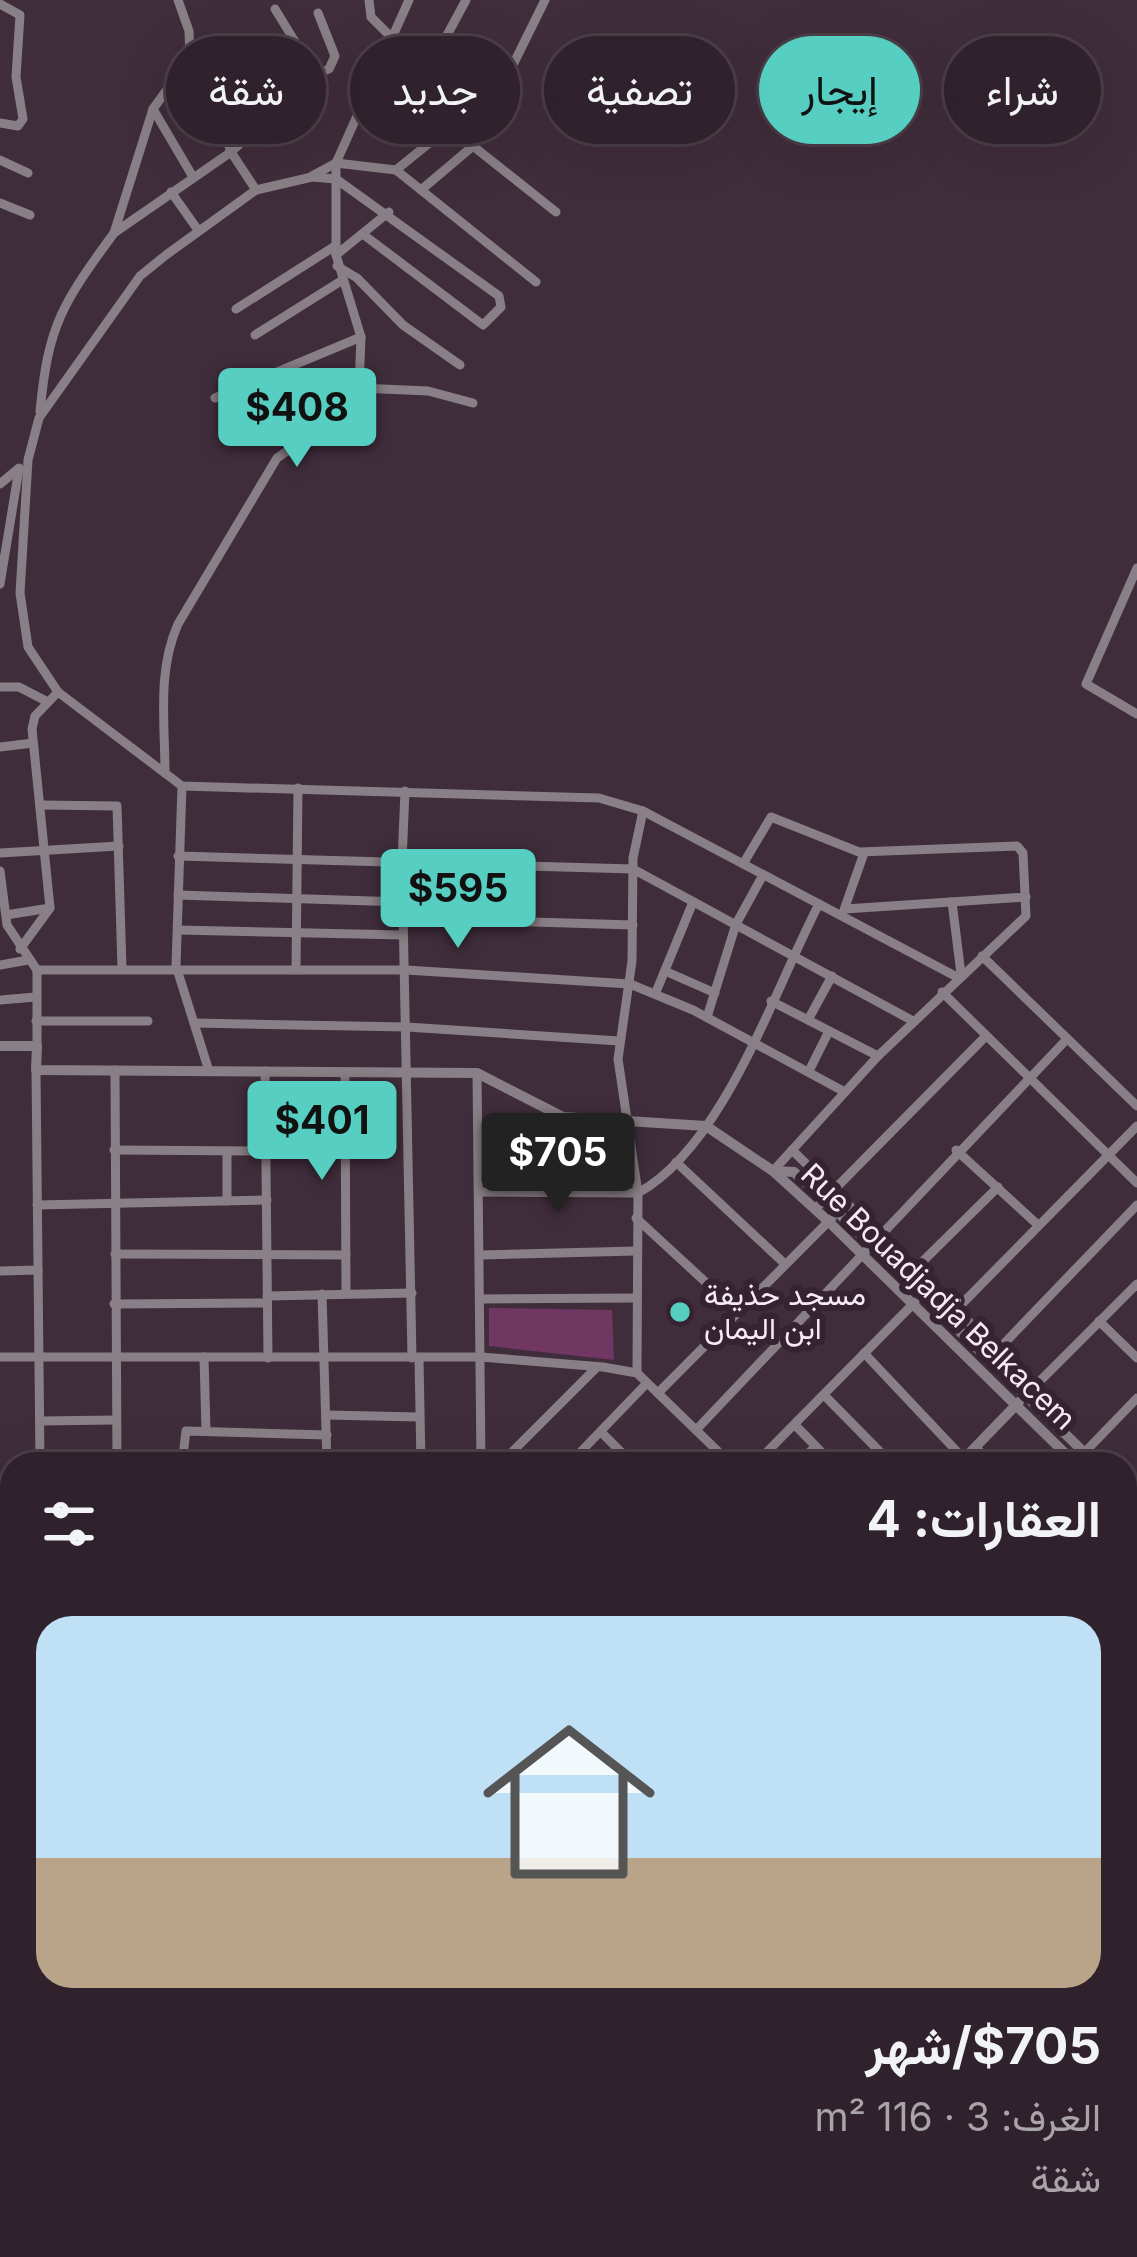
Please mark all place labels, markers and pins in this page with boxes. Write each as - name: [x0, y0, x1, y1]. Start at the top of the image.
- pin: $408: [226, 368, 368, 470]
- pin: $595: [387, 849, 529, 951]
- pin: $401: [251, 1081, 393, 1183]
- pin: $705: [487, 1113, 629, 1215]
- place label: مسجد حذيفة ابن اليمان: [704, 1276, 866, 1347]
- marker: مسجد حذيفة ابن اليمان: [667, 1299, 693, 1325]

